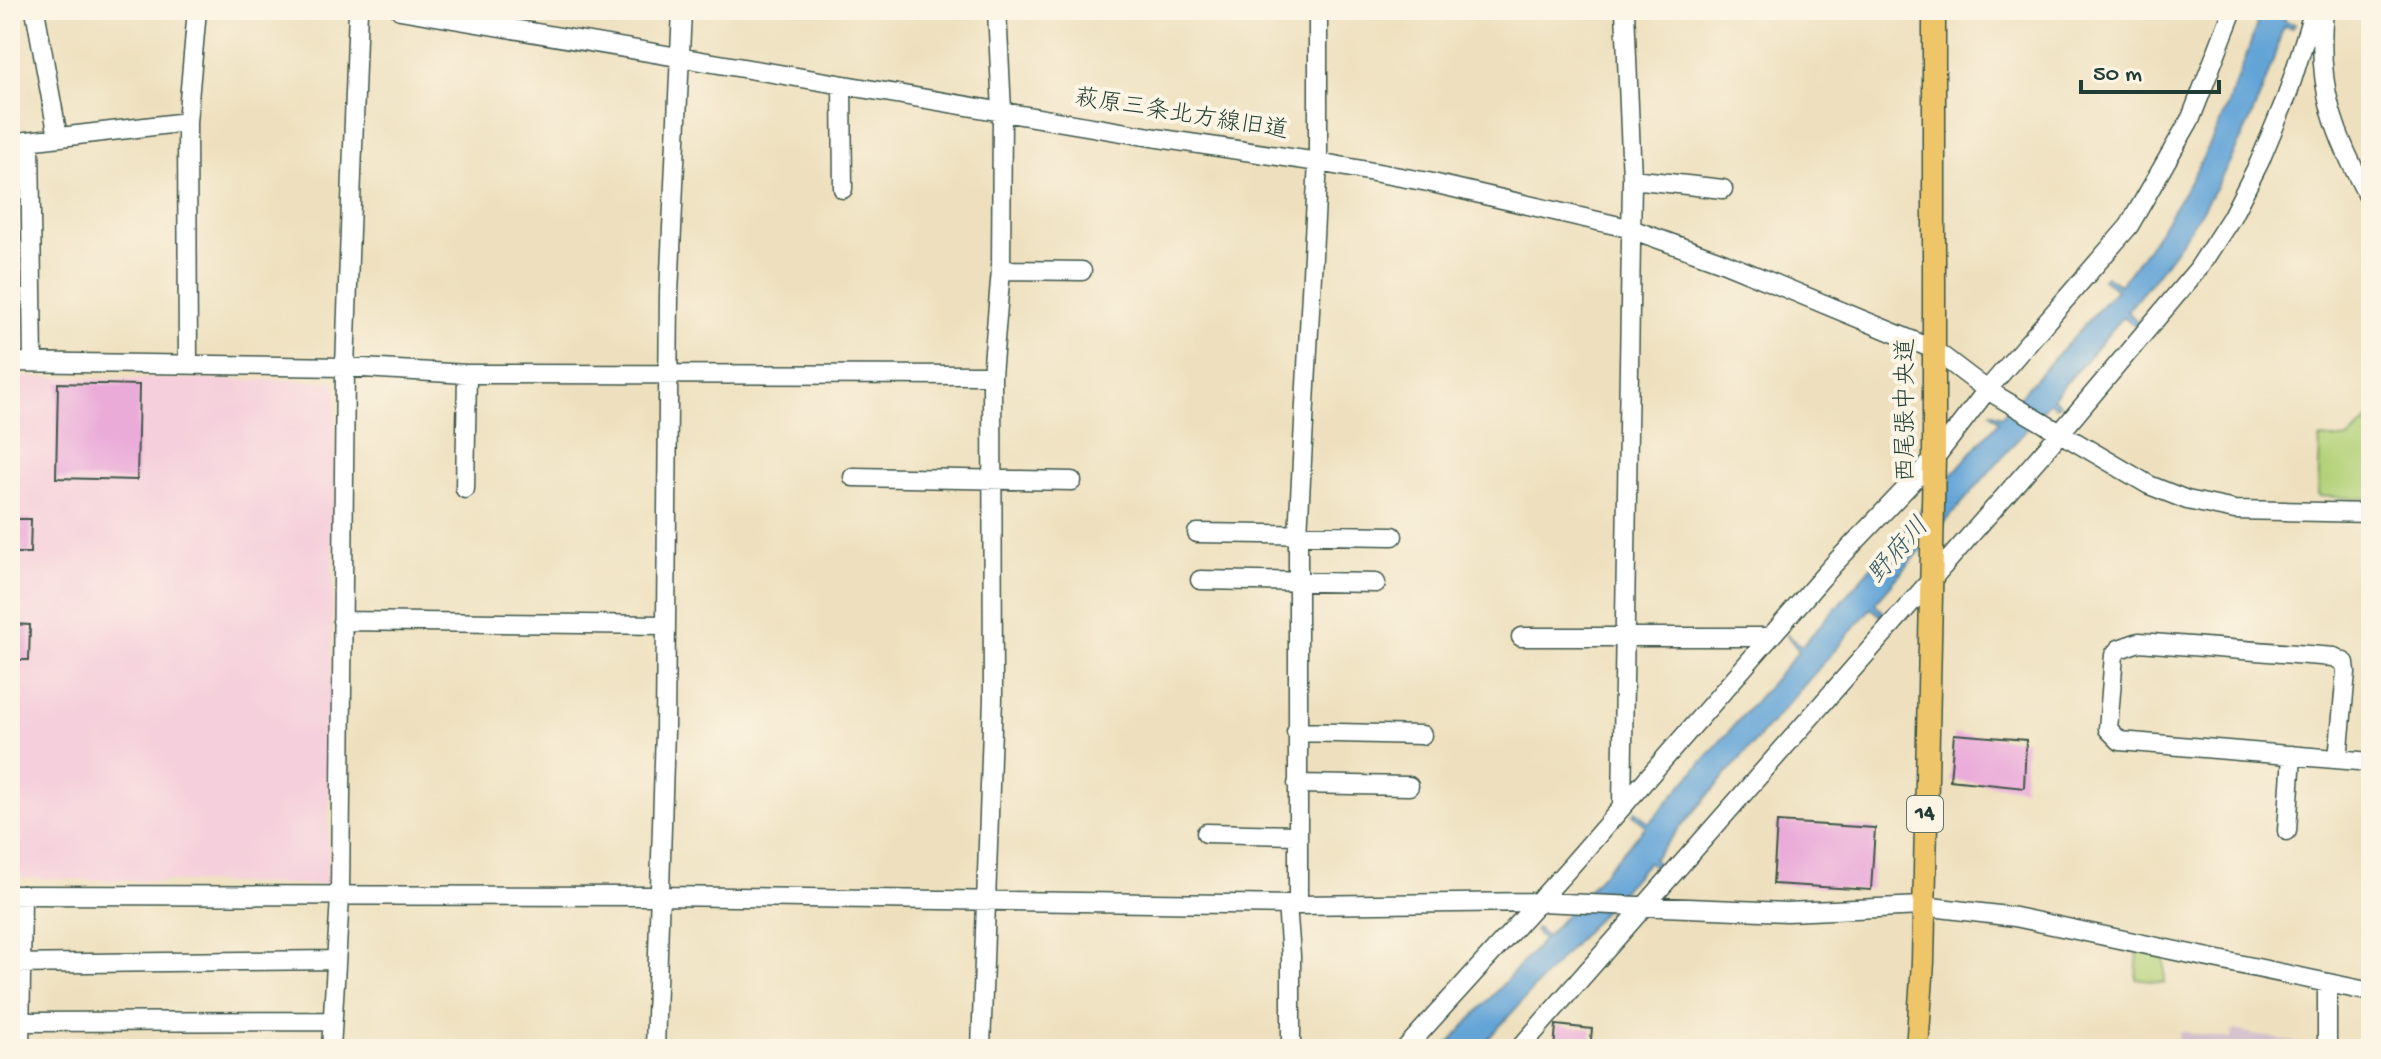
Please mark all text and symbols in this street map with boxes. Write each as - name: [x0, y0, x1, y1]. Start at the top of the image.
- scale bar: [2081, 44, 2219, 94]
- text: 50 m: [2093, 61, 2142, 90]
- street label: 萩原三条北方線旧道: [1072, 84, 1290, 147]
- street label: 西尾張中央道: [1892, 338, 1922, 482]
- water label: 野府川: [1861, 511, 1937, 592]
- road number: 14: [1907, 796, 1943, 832]

